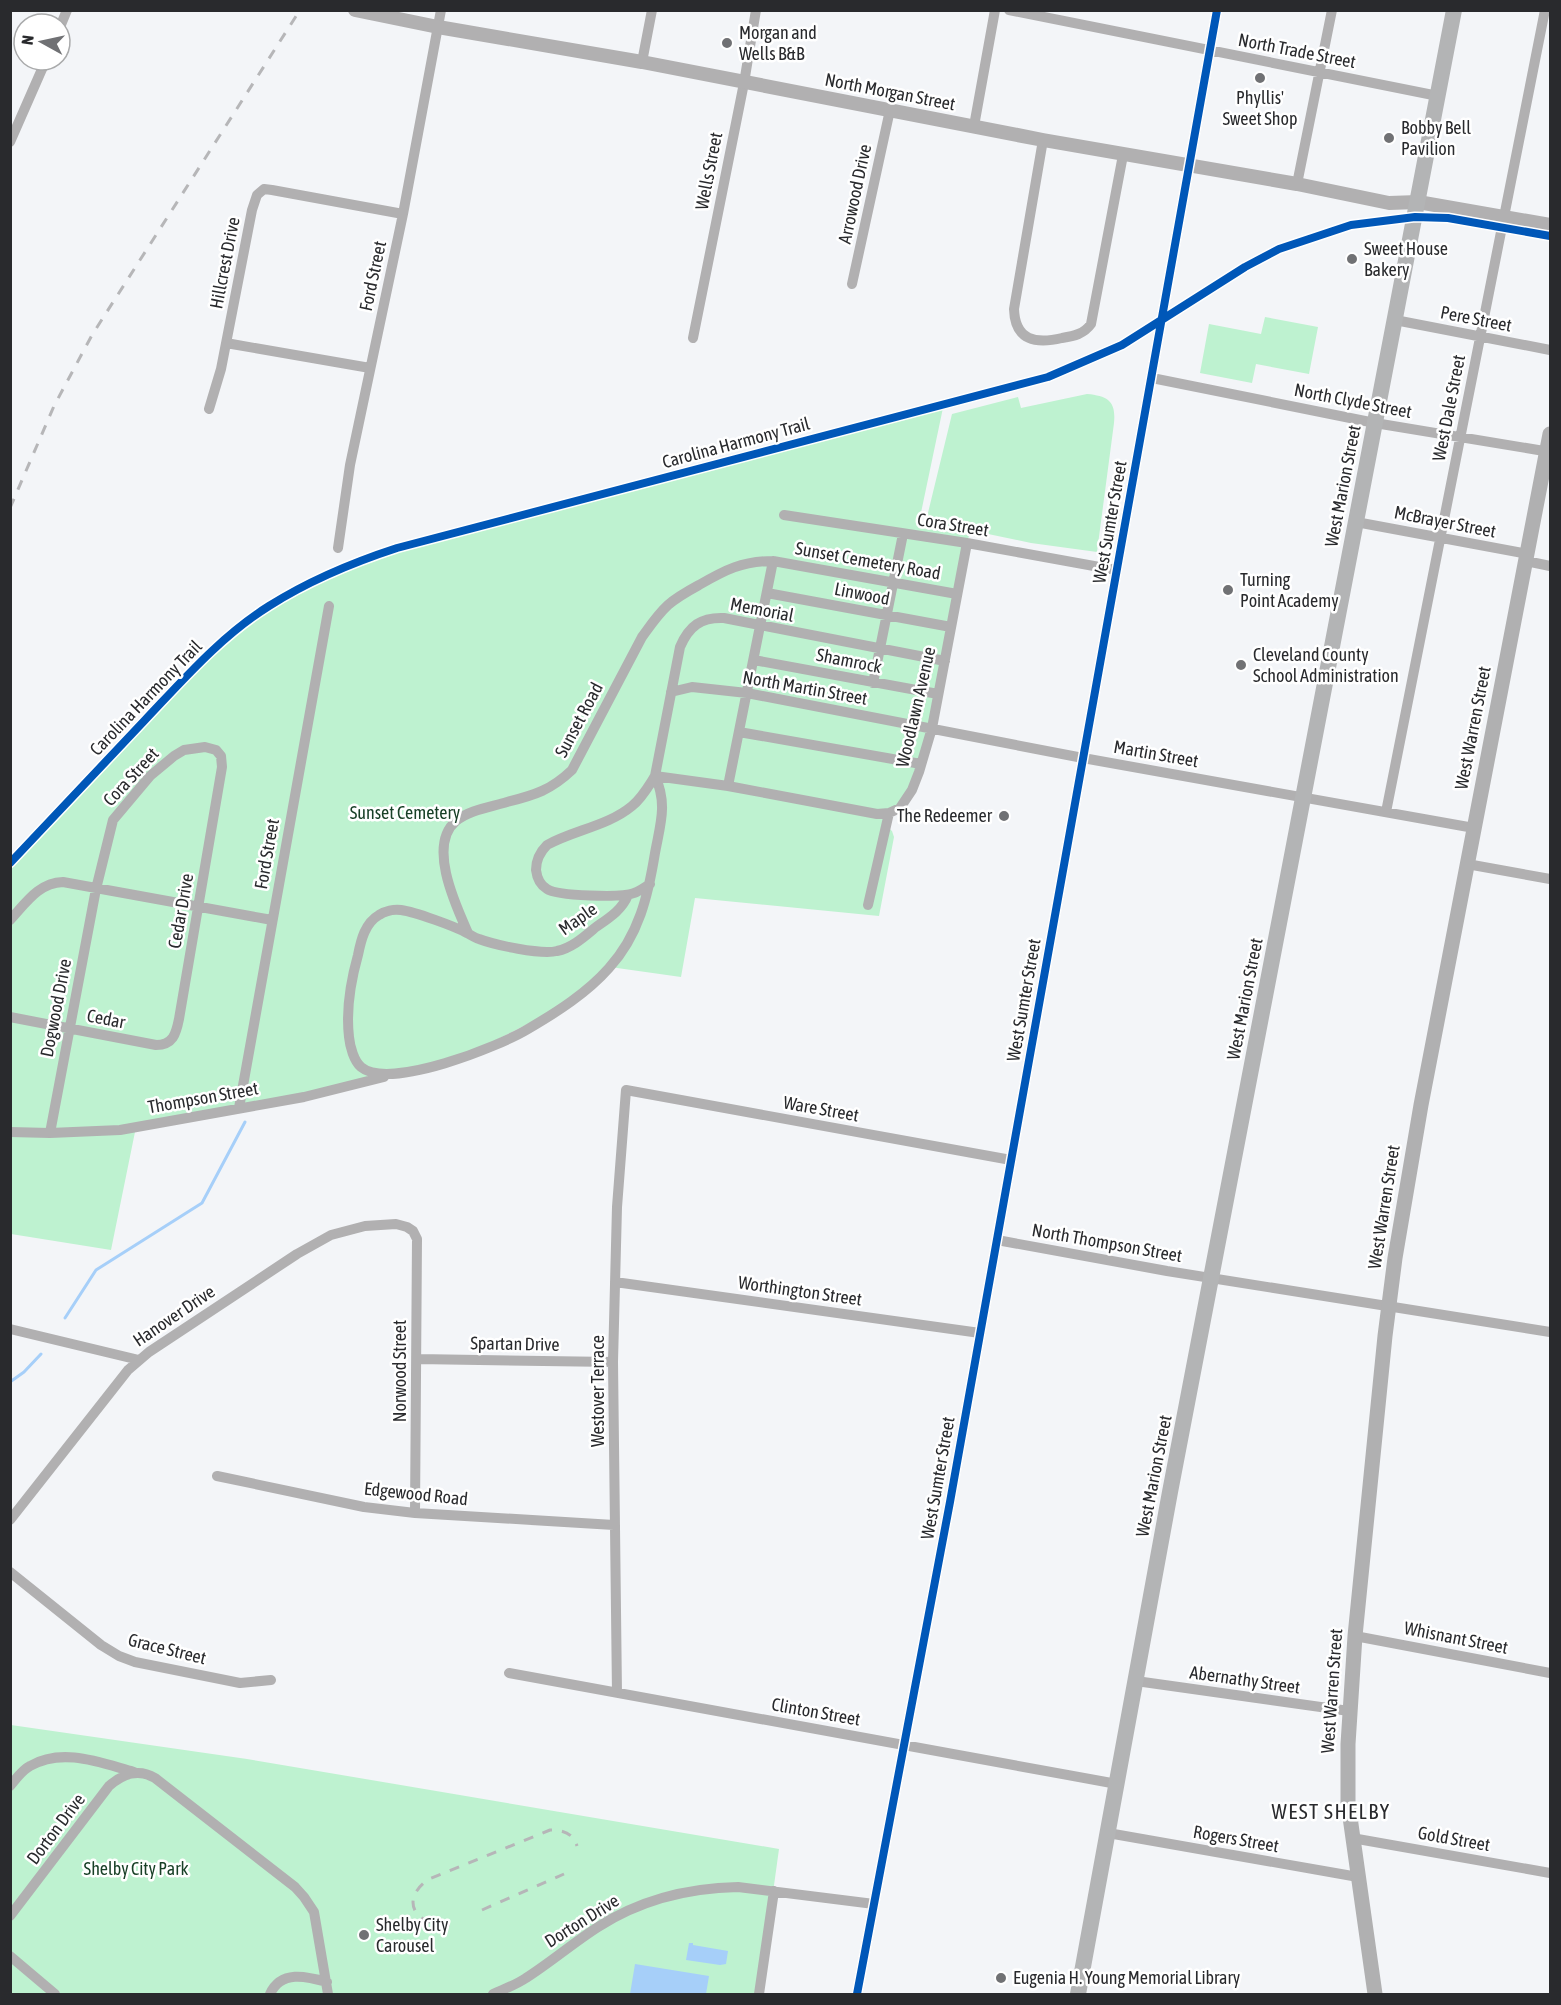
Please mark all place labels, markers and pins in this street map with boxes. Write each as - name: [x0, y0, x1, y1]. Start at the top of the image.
- place label: Morgan and Wells B&B: [739, 22, 817, 64]
- marker: Morgan and Wells B&B: [720, 36, 734, 50]
- marker: Phyllis' Sweet Shop: [1253, 71, 1267, 85]
- place label: Phyllis' Sweet Shop: [1222, 87, 1298, 129]
- place label: Bobby Bell Pavilion: [1401, 117, 1471, 159]
- marker: Bobby Bell Pavilion: [1382, 131, 1396, 145]
- place label: Sweet House Bakery: [1364, 238, 1448, 280]
- marker: Sweet House Bakery: [1345, 252, 1359, 266]
- place label: Turning Point Academy: [1240, 569, 1339, 611]
- marker: Turning Point Academy: [1221, 583, 1235, 597]
- place label: Cleveland County School Administration: [1253, 644, 1399, 686]
- marker: Cleveland County School Administration: [1234, 658, 1248, 672]
- place label: The Redeemer: [897, 805, 993, 826]
- marker: The Redeemer: [997, 809, 1011, 823]
- place label: Shelby City Carousel: [376, 1914, 448, 1956]
- marker: Shelby City Carousel: [357, 1928, 371, 1942]
- place label: Eugenia H. Young Memorial Library: [1013, 1967, 1240, 1988]
- marker: Eugenia H. Young Memorial Library: [994, 1971, 1008, 1985]

